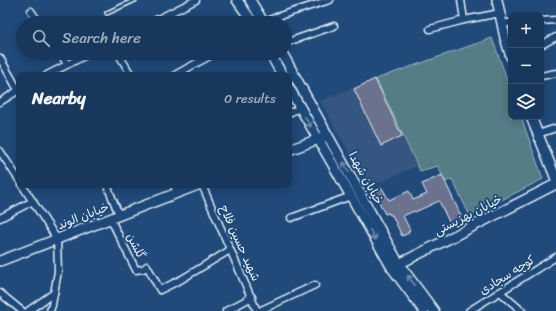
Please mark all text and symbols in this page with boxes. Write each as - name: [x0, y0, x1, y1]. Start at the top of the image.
- map controls: [508, 12, 544, 120]
- button: +: [508, 12, 544, 48]
- search box: [16, 16, 292, 60]
- text: Search here: [62, 25, 141, 51]
- icon: search: [30, 27, 52, 49]
- button: −: [508, 48, 544, 84]
- text: Nearby: [32, 83, 86, 113]
- button: layers: [508, 84, 544, 120]
- text: 0 results: [224, 87, 276, 110]
- one-way arrow: [305, 116, 313, 128]
- street label: خیابان شهدا: [342, 147, 390, 209]
- one-way arrow: [342, 161, 350, 173]
- street label: خیابان بهزیستی: [430, 188, 506, 242]
- street label: خیابان الوند: [54, 196, 112, 236]
- street label: شهید حسین فلاح: [213, 201, 267, 285]
- street label: گلشن: [120, 229, 152, 263]
- one-way arrow: [370, 229, 378, 241]
- street label: کوچه سجادی: [474, 249, 540, 301]
- one-way arrow: [407, 274, 415, 285]

